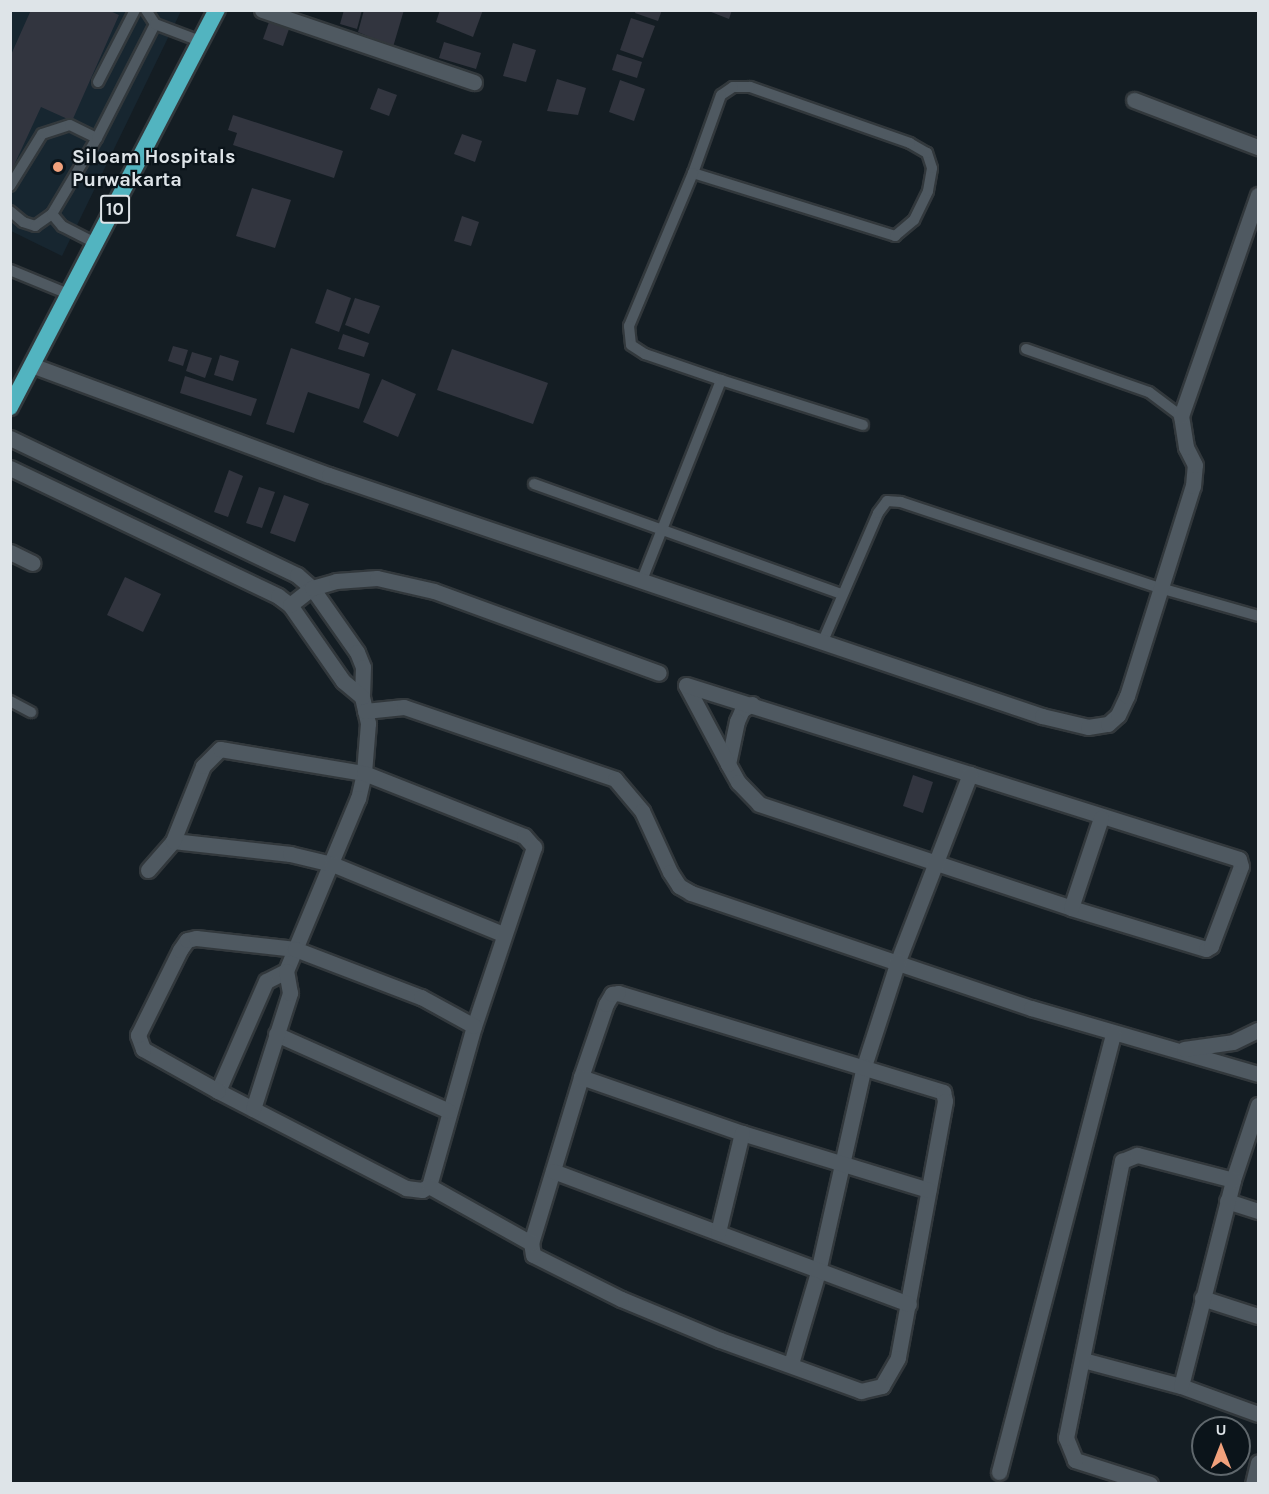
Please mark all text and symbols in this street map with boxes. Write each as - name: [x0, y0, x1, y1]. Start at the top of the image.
- place label: Siloam Hospitals Purwakarta: [72, 144, 235, 191]
- marker: Siloam Hospitals Purwakarta: [49, 158, 67, 176]
- road number: 10: [100, 194, 130, 224]
- north arrow: [1191, 1416, 1251, 1476]
- text: U: [1215, 1420, 1227, 1439]

